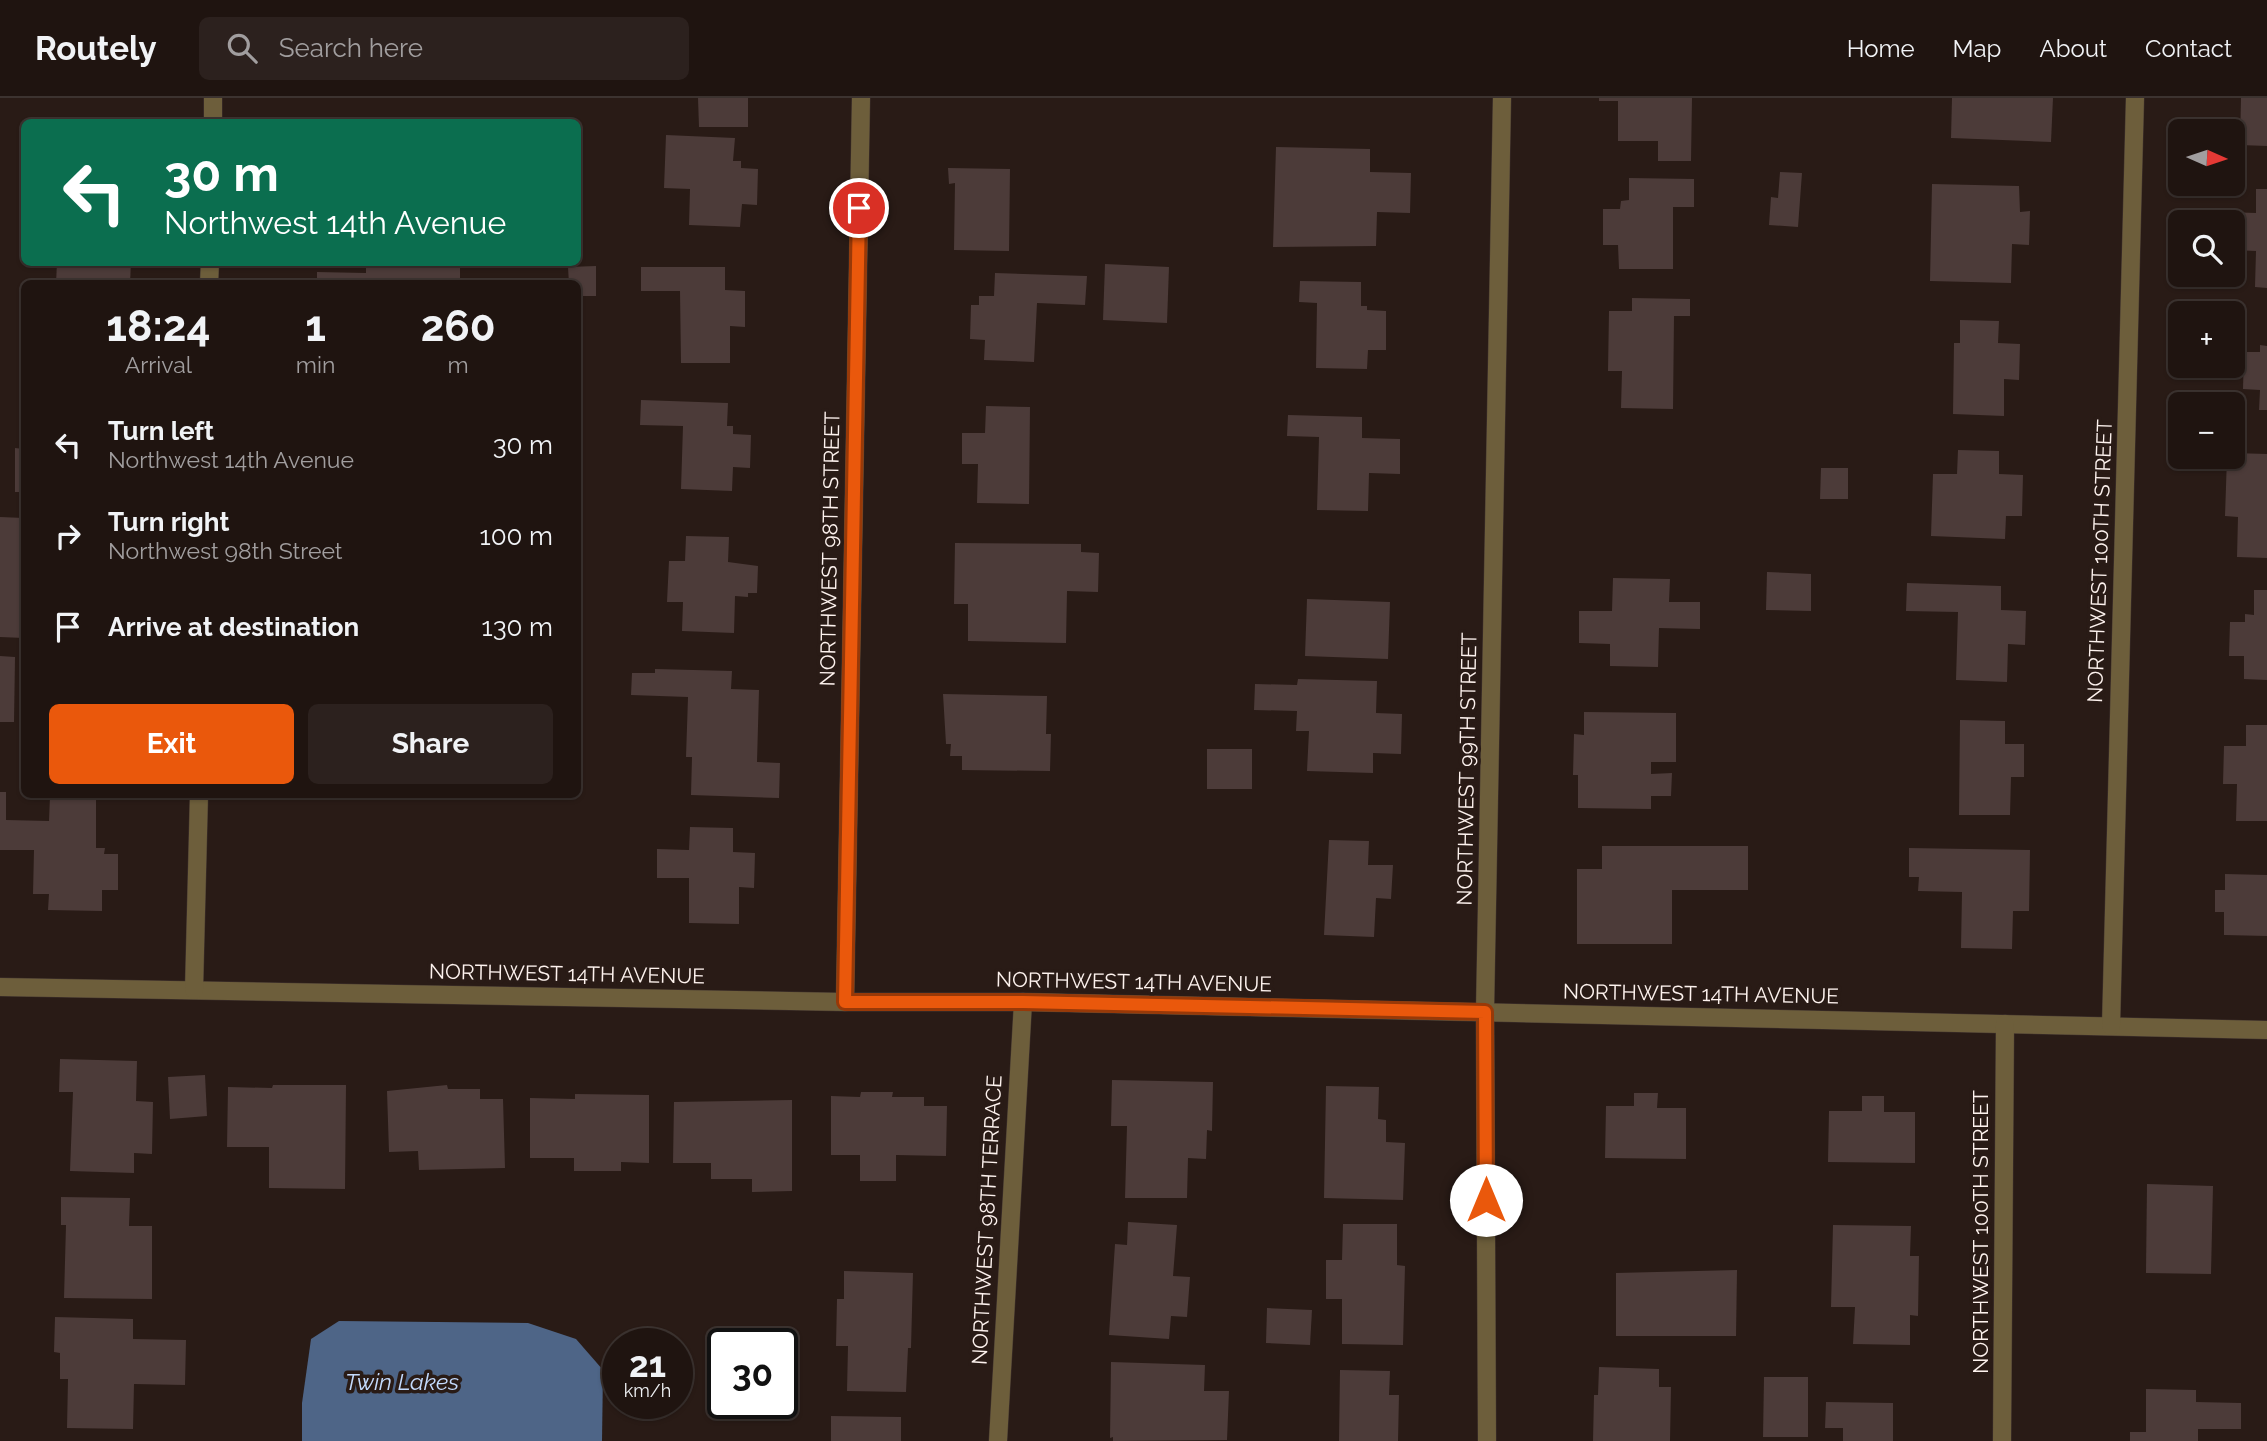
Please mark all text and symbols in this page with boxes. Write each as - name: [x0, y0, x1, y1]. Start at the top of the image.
- search box: [199, 17, 689, 80]
- text: Routely: [35, 29, 157, 68]
- icon: search: [223, 29, 261, 67]
- text: Search here: [279, 33, 423, 63]
- text: Home: [1847, 34, 1915, 63]
- text: Map: [1953, 34, 2001, 63]
- text: About: [2039, 34, 2107, 63]
- text: Contact: [2145, 34, 2232, 63]
- north arrow: [2168, 119, 2245, 196]
- map controls: [2168, 119, 2245, 469]
- text: 30 m: [164, 145, 279, 202]
- icon: left: [49, 147, 140, 238]
- pin: [829, 178, 889, 238]
- icon: arrive: [840, 189, 878, 227]
- text: Northwest 14th Avenue: [164, 204, 506, 241]
- button: search: [2168, 210, 2245, 287]
- button: +: [2168, 301, 2245, 378]
- text: 18:24: [106, 302, 210, 351]
- text: 1: [305, 302, 326, 351]
- text: 260: [421, 302, 496, 351]
- text: Arrival: [125, 351, 192, 378]
- text: min: [296, 351, 335, 378]
- text: m: [448, 351, 469, 378]
- button: −: [2168, 392, 2245, 469]
- street label: NORTHWEST 98TH STREET: [815, 411, 844, 687]
- text: Turn left: [108, 416, 214, 446]
- street label: NORTHWEST 100TH STREET: [2082, 419, 2117, 703]
- icon: left: [49, 426, 87, 464]
- text: 30 m: [493, 430, 553, 460]
- text: Northwest 14th Avenue: [108, 446, 354, 473]
- text: Turn right: [108, 507, 229, 537]
- icon: right: [49, 517, 87, 555]
- text: 100 m: [480, 521, 553, 551]
- text: Northwest 98th Street: [108, 537, 342, 564]
- icon: arrive: [49, 608, 87, 646]
- text: Arrive at destination: [108, 612, 359, 642]
- text: 130 m: [482, 612, 553, 642]
- street label: NORTHWEST 99TH STREET: [1452, 632, 1481, 906]
- button: Exit: [49, 704, 294, 784]
- button: Share: [308, 704, 553, 784]
- street label: NORTHWEST 14TH AVENUE: [429, 959, 705, 988]
- street label: NORTHWEST 14TH AVENUE: [996, 967, 1272, 996]
- street label: NORTHWEST 14TH AVENUE: [1563, 979, 1839, 1008]
- street label: NORTHWEST 98TH TERRACE: [966, 1074, 1007, 1366]
- street label: NORTHWEST 100TH STREET: [1968, 1090, 1993, 1374]
- position arrow: [1449, 1163, 1523, 1237]
- speed limit sign: 30: [707, 1328, 798, 1419]
- text: 21: [629, 1344, 666, 1385]
- water label: Twin Lakes: [345, 1368, 459, 1395]
- text: km/h: [624, 1380, 671, 1401]

